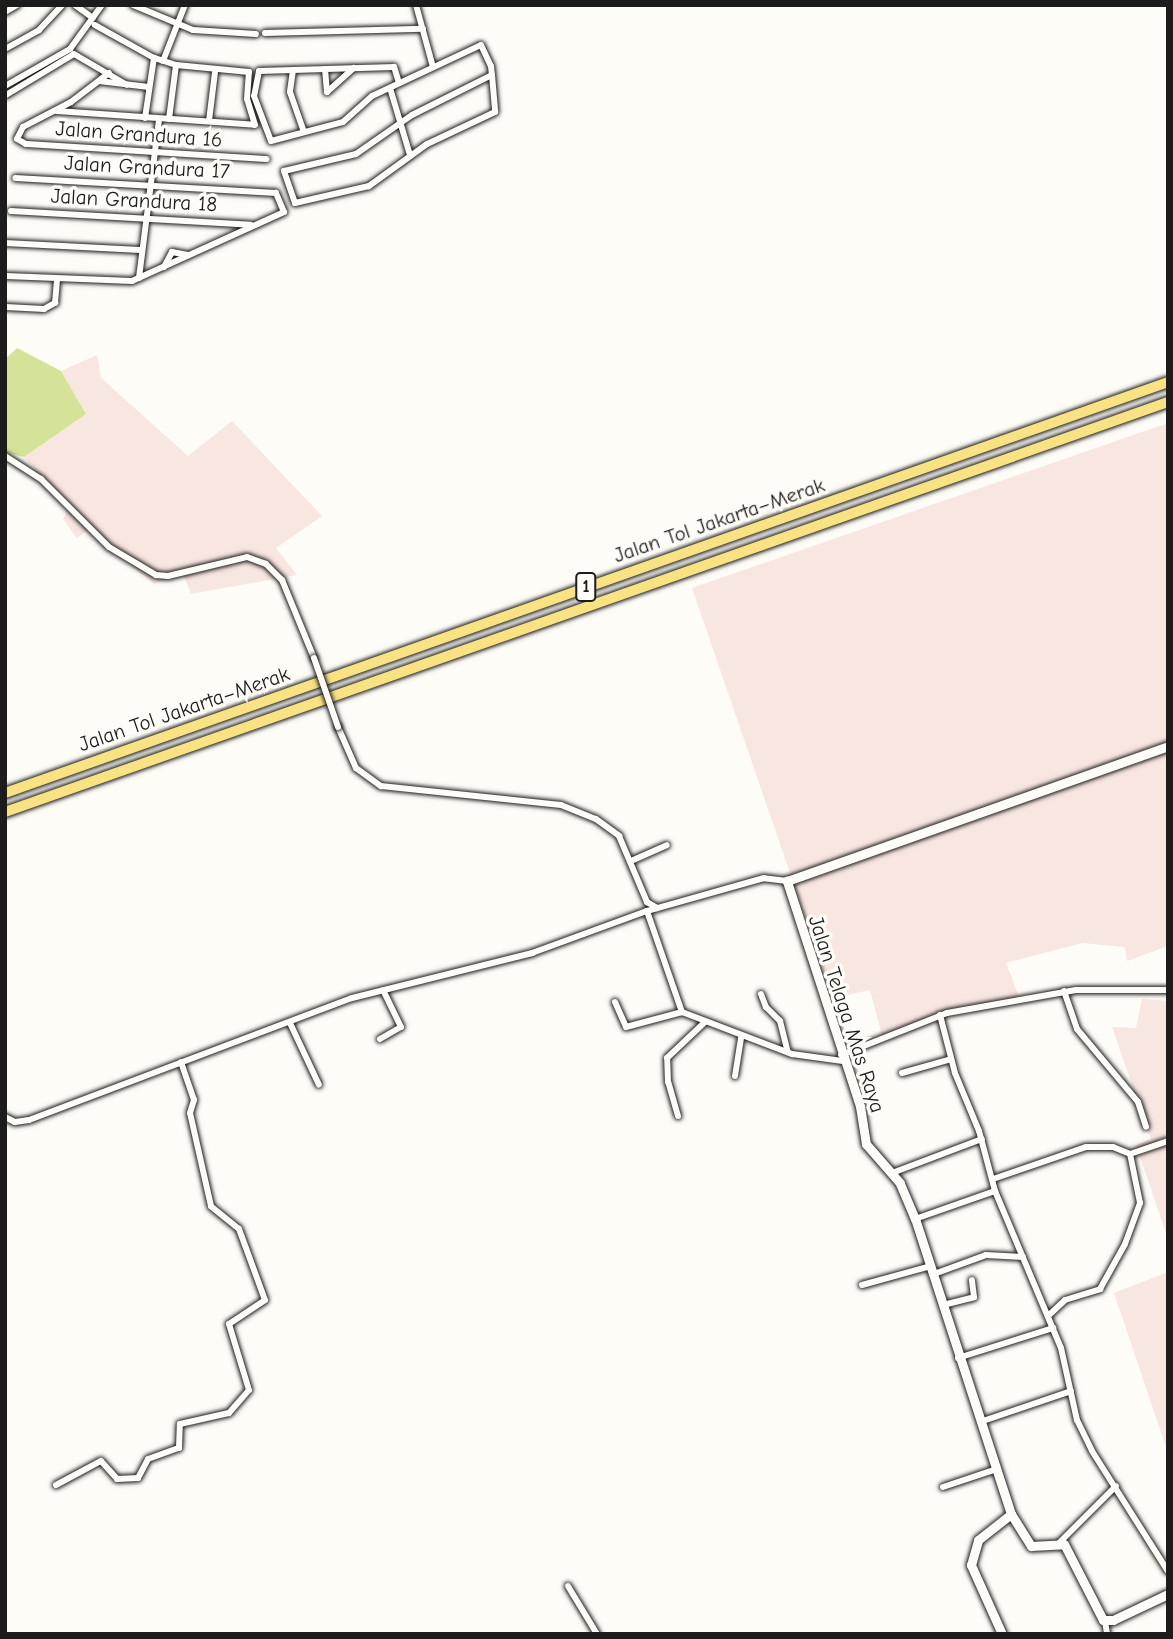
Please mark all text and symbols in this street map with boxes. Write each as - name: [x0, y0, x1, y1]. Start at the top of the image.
- street label: Jalan Grandura 16: [55, 116, 223, 152]
- street label: Jalan Grandura 17: [64, 150, 230, 184]
- street label: Jalan Grandura 18: [50, 183, 218, 217]
- street label: Jalan Tol Jakarta–Merak: [610, 472, 828, 568]
- road number: 1: [574, 572, 598, 602]
- street label: Jalan Tol Jakarta–Merak: [75, 661, 293, 757]
- street label: Jalan Telaga Mas Raya: [803, 912, 891, 1116]

